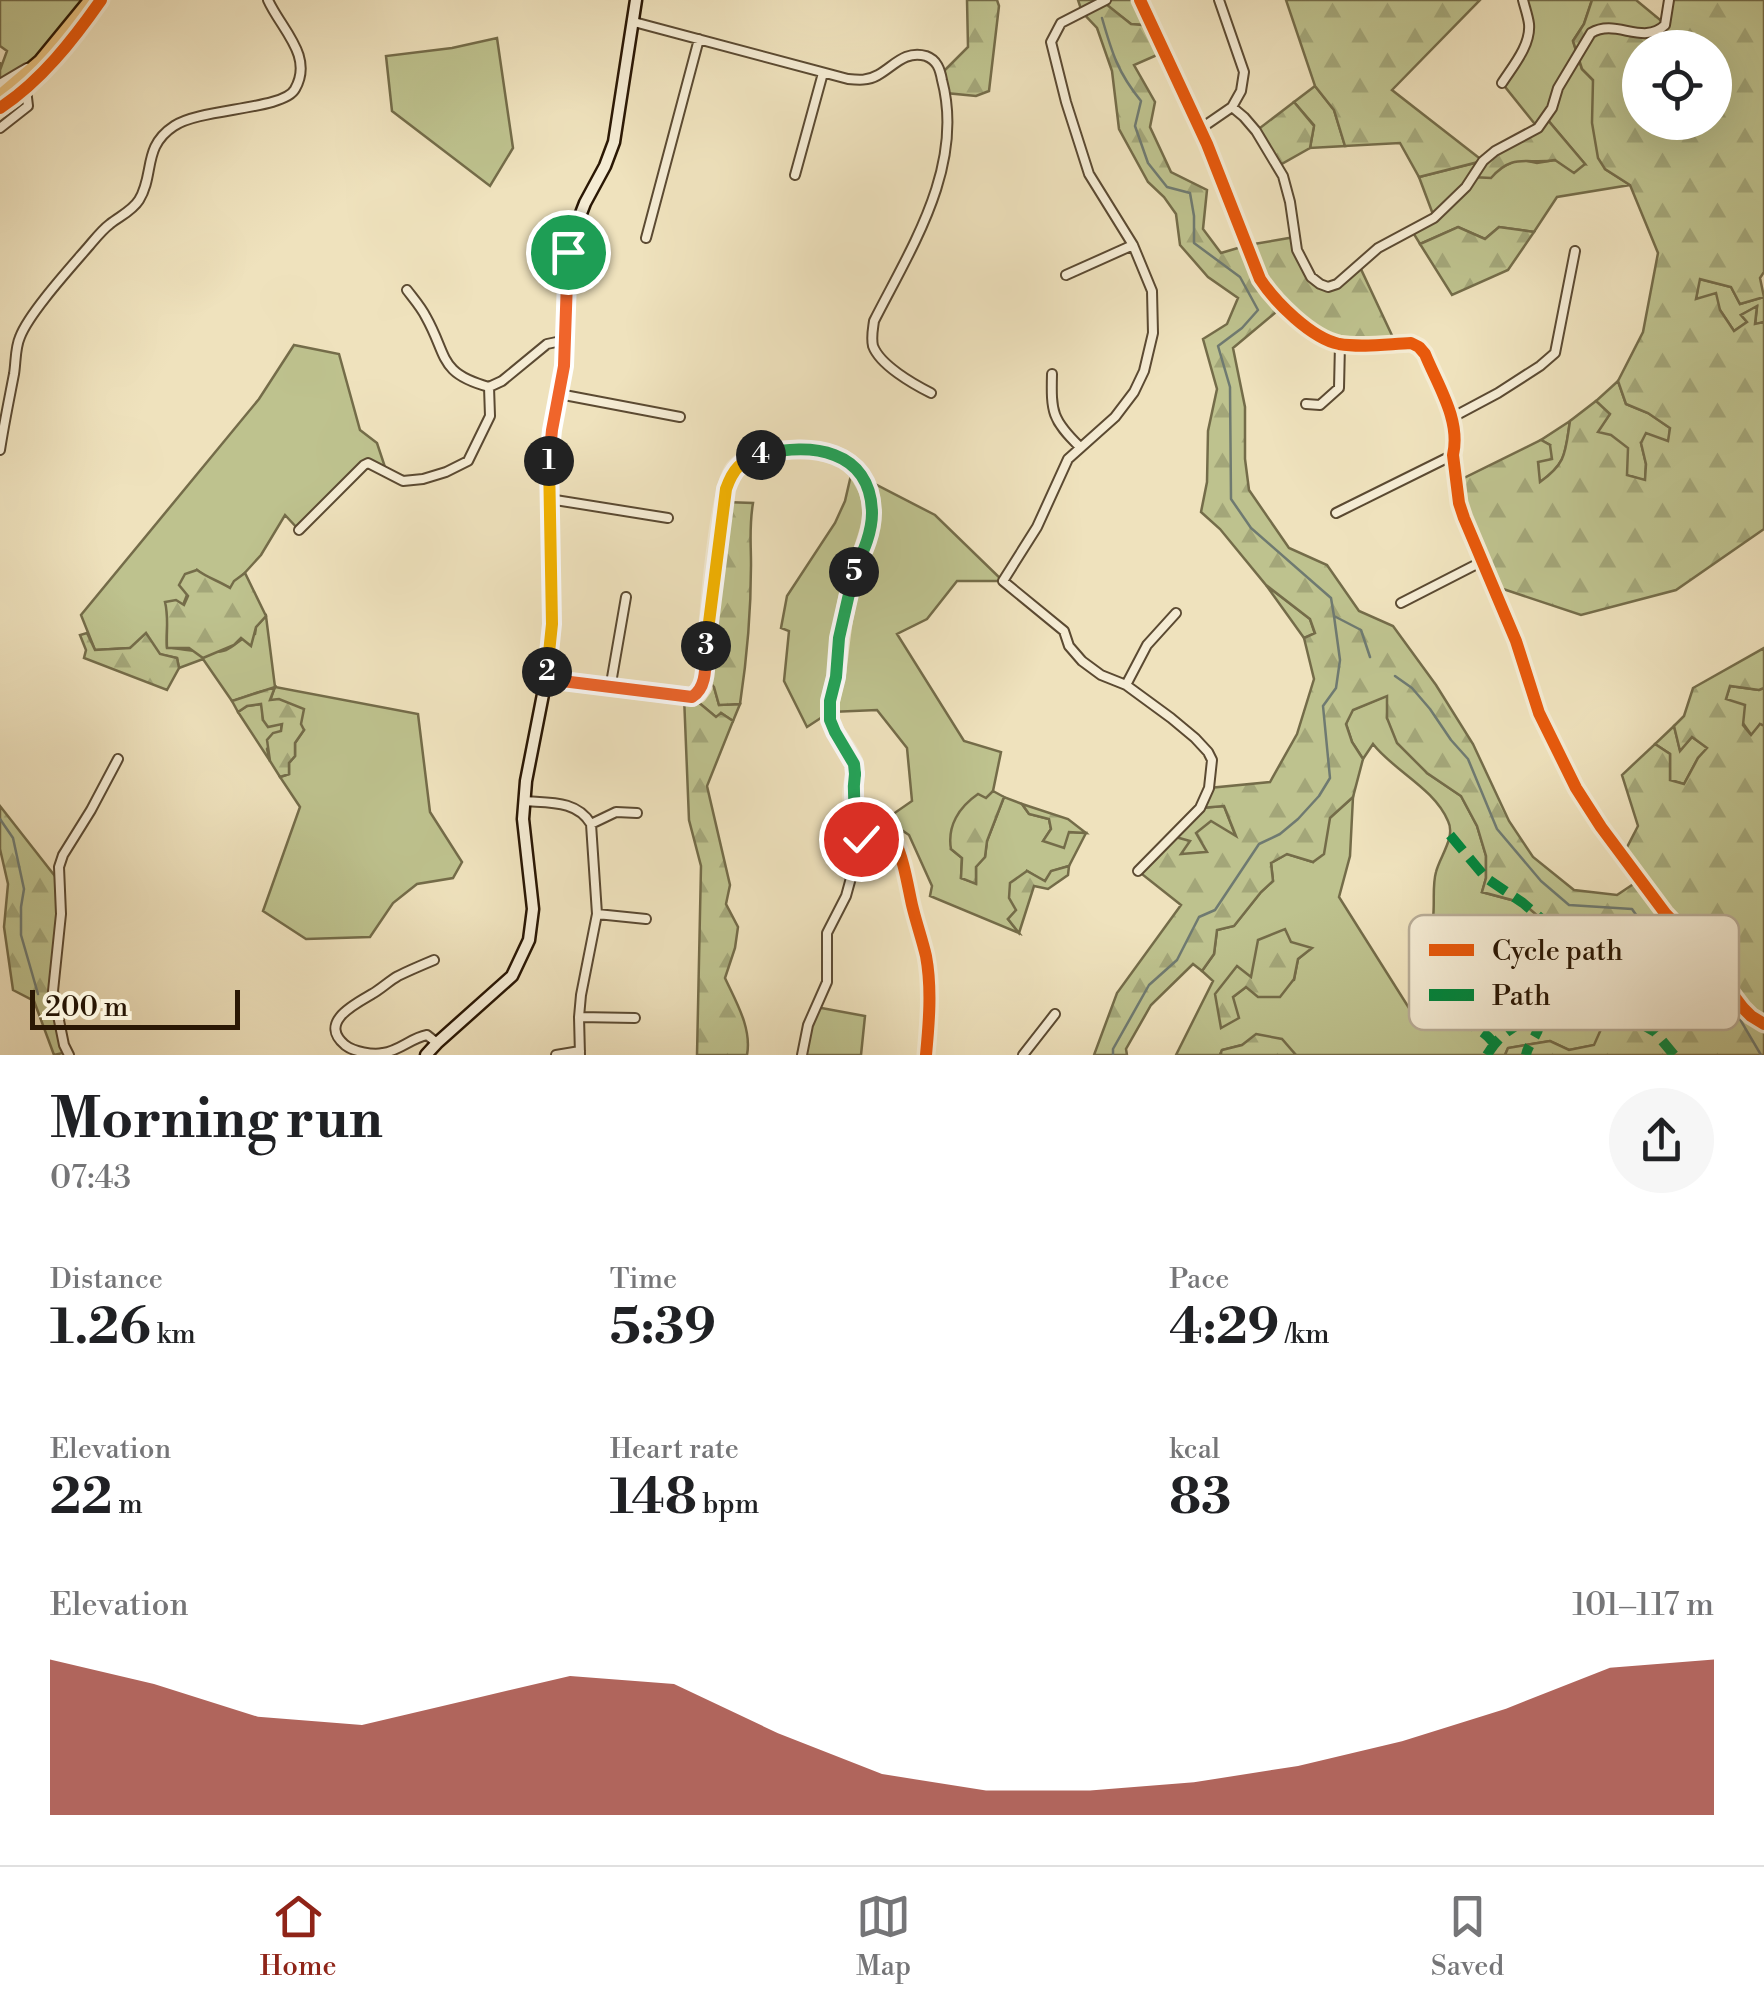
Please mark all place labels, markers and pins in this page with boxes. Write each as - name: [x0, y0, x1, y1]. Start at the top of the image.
- pin: [526, 210, 611, 295]
- pin: 4: [736, 430, 786, 480]
- pin: 1: [524, 436, 574, 486]
- pin: 5: [829, 547, 879, 597]
- pin: 3: [681, 621, 731, 671]
- pin: 2: [522, 647, 572, 697]
- pin: [819, 797, 904, 882]

